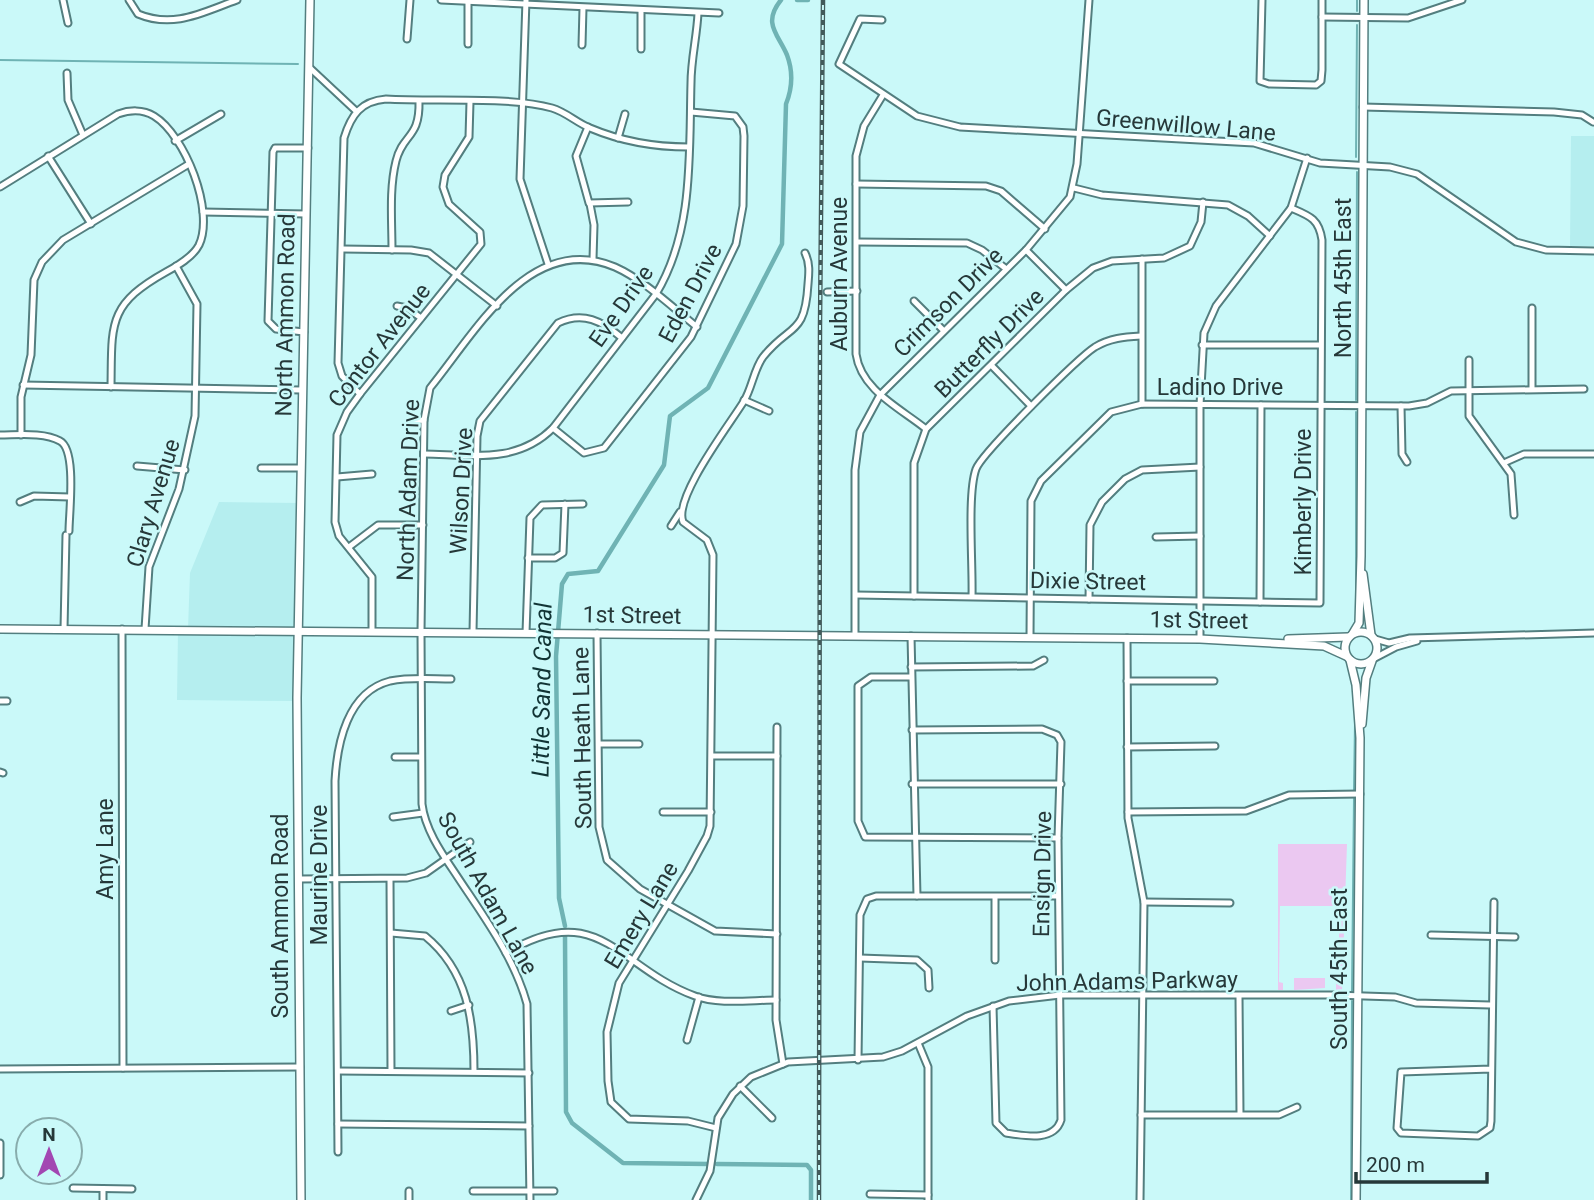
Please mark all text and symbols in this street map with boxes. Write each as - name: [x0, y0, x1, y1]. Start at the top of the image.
- street label: Greenwillow Lane: [1095, 104, 1277, 147]
- street label: Auburn Avenue: [826, 197, 853, 351]
- street label: North 45th East: [1330, 198, 1357, 358]
- street label: North Ammon Road: [270, 213, 301, 417]
- street label: Eden Drive: [653, 239, 728, 347]
- street label: Crimson Drive: [888, 242, 1009, 363]
- street label: Eve Drive: [584, 260, 659, 352]
- street label: Contor Avenue: [323, 278, 436, 413]
- street label: Butterfly Drive: [929, 283, 1050, 404]
- street label: Ladino Drive: [1157, 374, 1283, 401]
- street label: North Adam Drive: [392, 399, 425, 581]
- street label: Wilson Drive: [445, 427, 478, 555]
- street label: Kimberly Drive: [1290, 429, 1317, 575]
- street label: Clary Avenue: [121, 436, 186, 571]
- street label: Dixie Street: [1030, 567, 1146, 596]
- street label: 1st Street: [582, 601, 682, 630]
- water label: Little Sand Canal: [526, 602, 558, 778]
- street label: 1st Street: [1149, 606, 1249, 635]
- street label: South Heath Lane: [567, 647, 598, 829]
- street label: Amy Lane: [92, 798, 119, 900]
- street label: Maurine Drive: [306, 805, 333, 945]
- street label: South Adam Lane: [432, 807, 543, 979]
- street label: Ensign Drive: [1028, 811, 1057, 937]
- street label: South Ammon Road: [267, 814, 294, 1019]
- street label: Emery Lane: [599, 857, 684, 974]
- street label: South 45th East: [1326, 888, 1353, 1050]
- street label: John Adams Parkway: [1016, 966, 1238, 997]
- north arrow: [14, 1116, 84, 1186]
- text: N: [42, 1123, 56, 1146]
- scale bar: [1356, 1140, 1487, 1184]
- text: 200 m: [1366, 1153, 1425, 1177]

